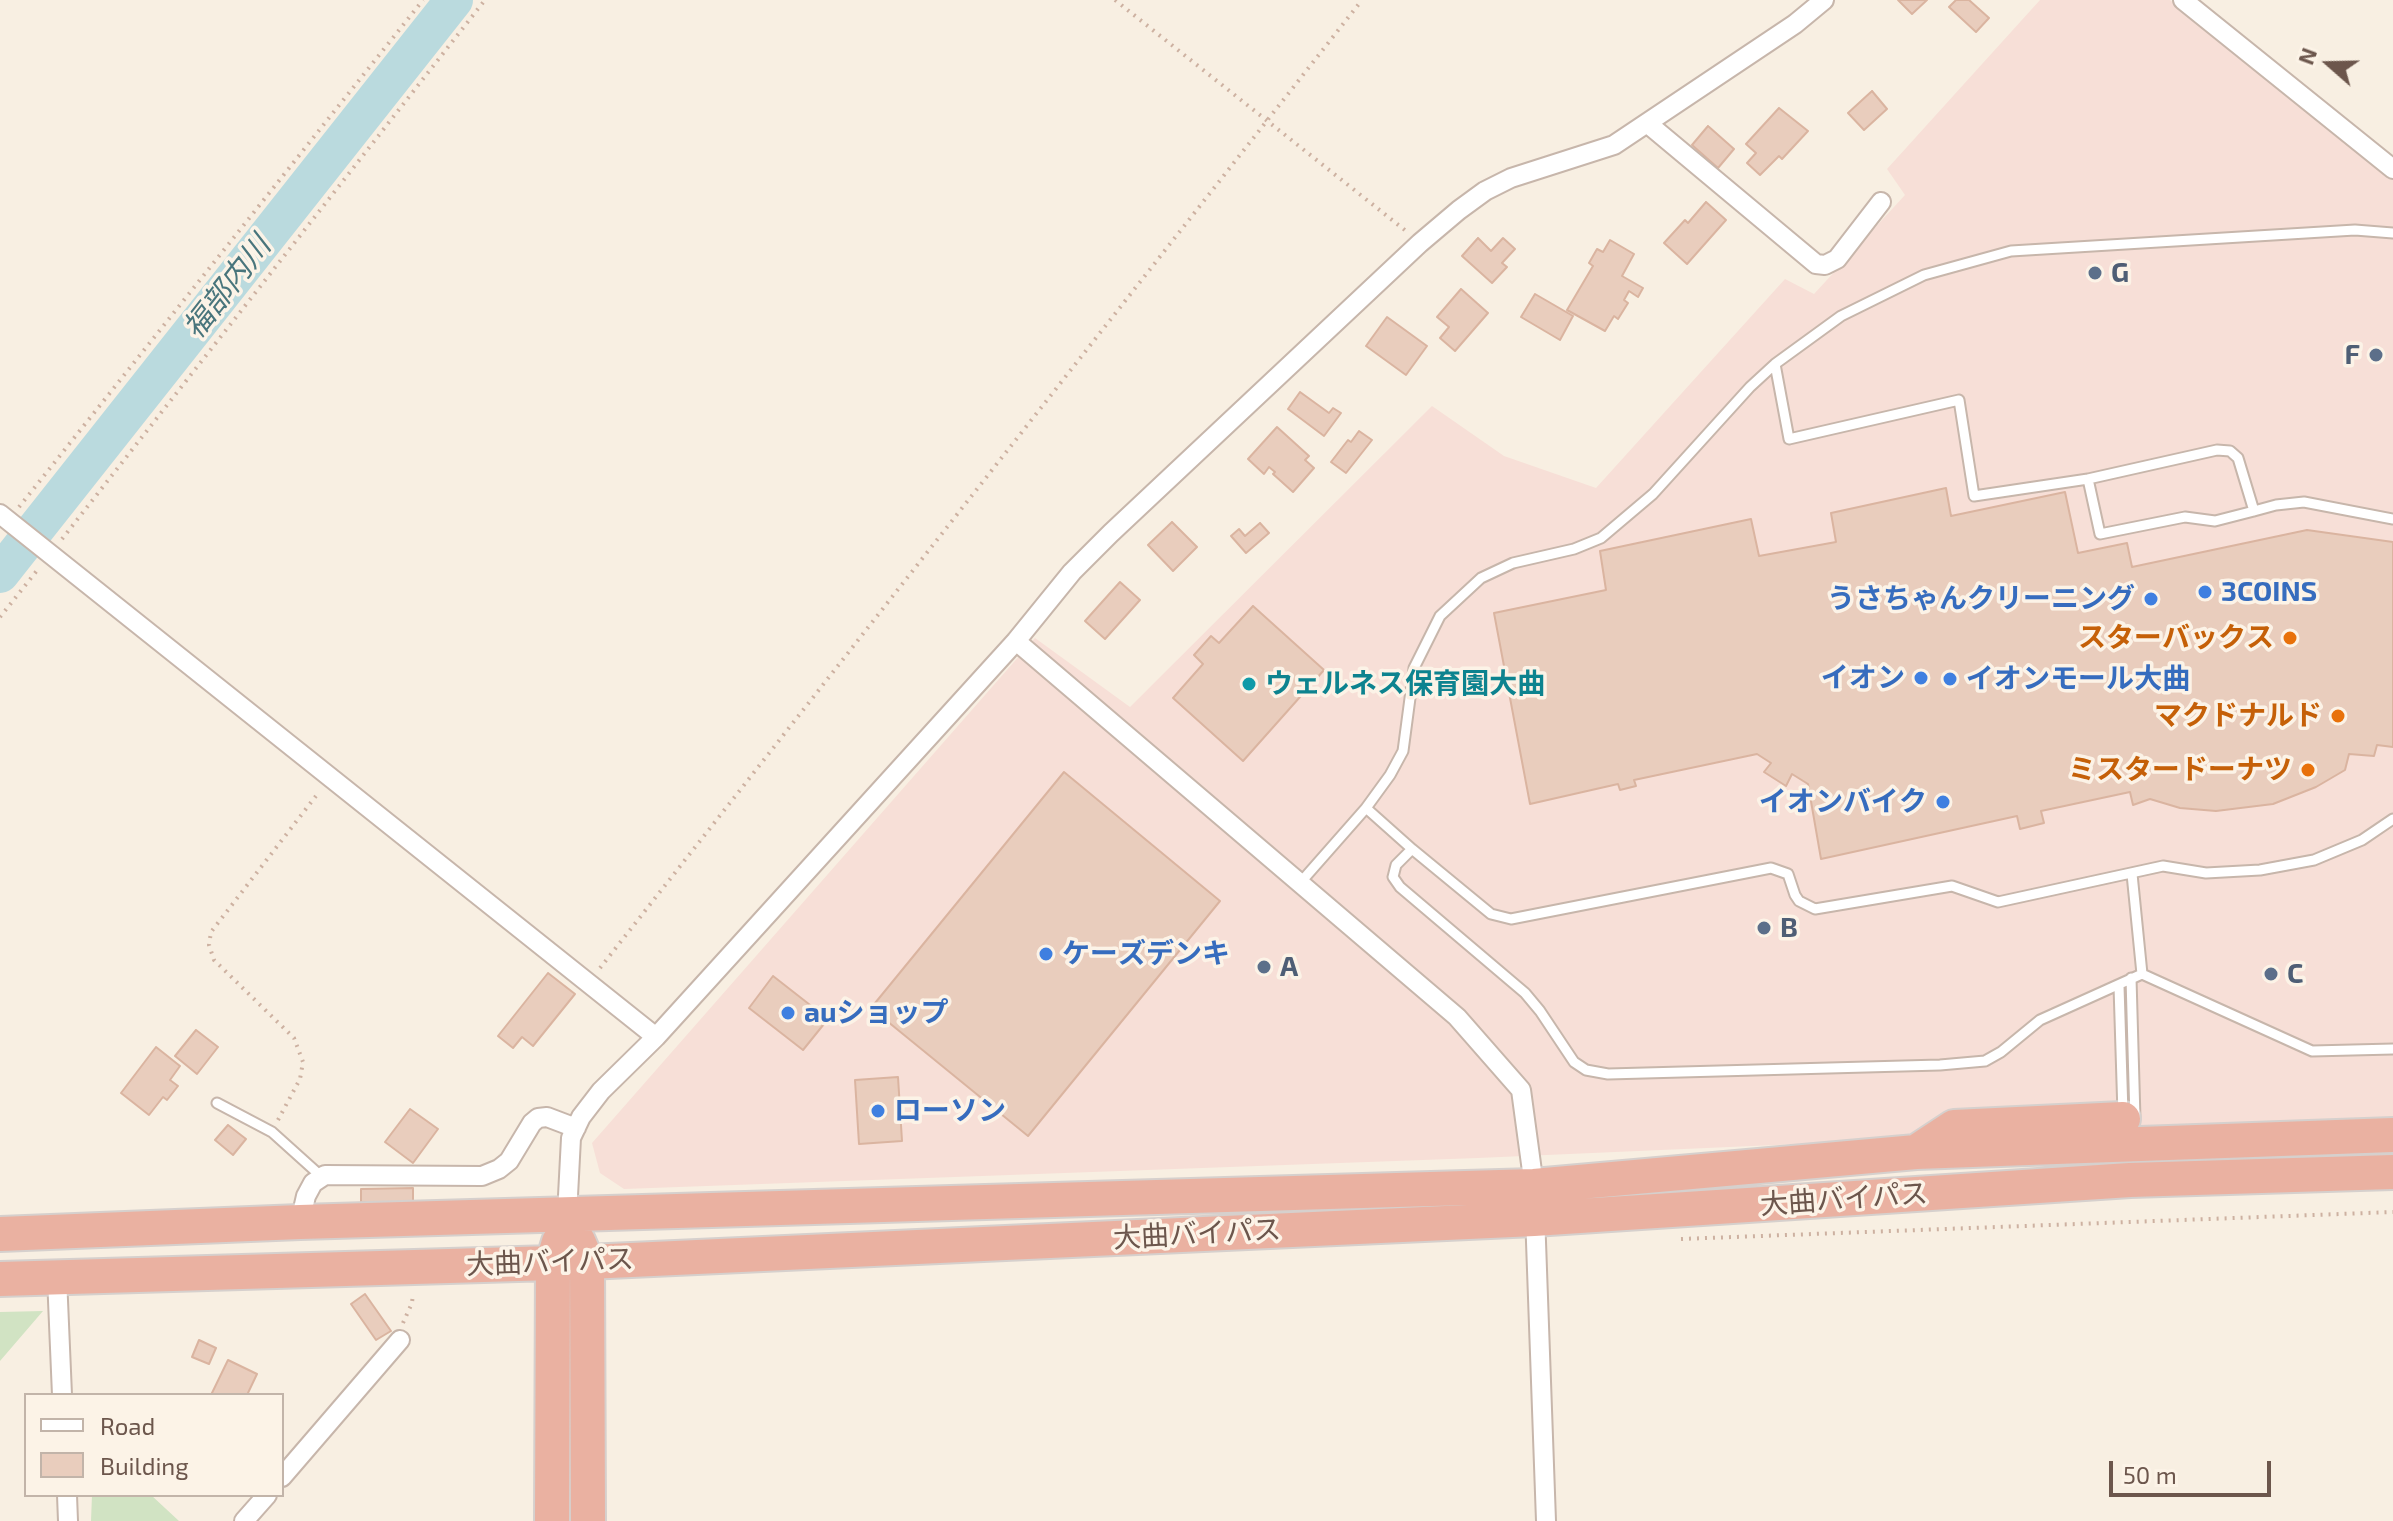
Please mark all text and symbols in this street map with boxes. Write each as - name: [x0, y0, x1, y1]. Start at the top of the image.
- north arrow: [2289, 24, 2369, 104]
- text: N: [2292, 44, 2321, 68]
- water label: 福部内川: [176, 229, 278, 345]
- place label: G: [2111, 256, 2129, 290]
- marker: G: [2086, 264, 2104, 282]
- place label: F: [2344, 338, 2360, 372]
- marker: F: [2367, 346, 2385, 364]
- place label: 3COINS: [2221, 575, 2317, 609]
- place label: うさちゃんクリーニング: [1827, 582, 2135, 616]
- marker: 3COINS: [2196, 583, 2214, 601]
- marker: うさちゃんクリーニング: [2142, 590, 2160, 608]
- place label: スターバックス: [2078, 621, 2274, 655]
- marker: スターバックス: [2281, 629, 2299, 647]
- place label: イオン: [1821, 661, 1905, 695]
- place label: イオンモール大曲: [1966, 662, 2190, 696]
- place label: ウェルネス保育園大曲: [1265, 667, 1545, 701]
- marker: イオン: [1912, 669, 1930, 687]
- marker: イオンモール大曲: [1941, 670, 1959, 688]
- marker: ウェルネス保育園大曲: [1240, 675, 1258, 693]
- place label: マクドナルド: [2154, 699, 2322, 733]
- marker: マクドナルド: [2329, 707, 2347, 725]
- place label: ミスタードーナツ: [2068, 753, 2292, 787]
- marker: ミスタードーナツ: [2299, 761, 2317, 779]
- place label: イオンバイク: [1759, 785, 1927, 819]
- marker: イオンバイク: [1934, 793, 1952, 811]
- place label: B: [1780, 911, 1798, 945]
- marker: B: [1755, 919, 1773, 937]
- place label: ケーズデンキ: [1062, 937, 1230, 971]
- marker: ケーズデンキ: [1037, 945, 1055, 963]
- place label: A: [1280, 950, 1298, 984]
- place label: C: [2287, 957, 2303, 991]
- marker: A: [1255, 958, 1273, 976]
- marker: C: [2262, 965, 2280, 983]
- place label: auショップ: [804, 996, 949, 1030]
- marker: auショップ: [779, 1004, 797, 1022]
- place label: ローソン: [894, 1094, 1006, 1128]
- marker: ローソン: [869, 1102, 887, 1120]
- street label: 大曲バイパス: [1759, 1176, 1929, 1222]
- street label: 大曲バイパス: [1112, 1213, 1282, 1255]
- street label: 大曲バイパス: [465, 1242, 635, 1282]
- legend: [24, 1393, 284, 1497]
- text: Road: [100, 1411, 155, 1440]
- scale bar: [2113, 1445, 2275, 1495]
- text: Building: [100, 1451, 189, 1480]
- text: 50 m: [2123, 1460, 2177, 1489]

